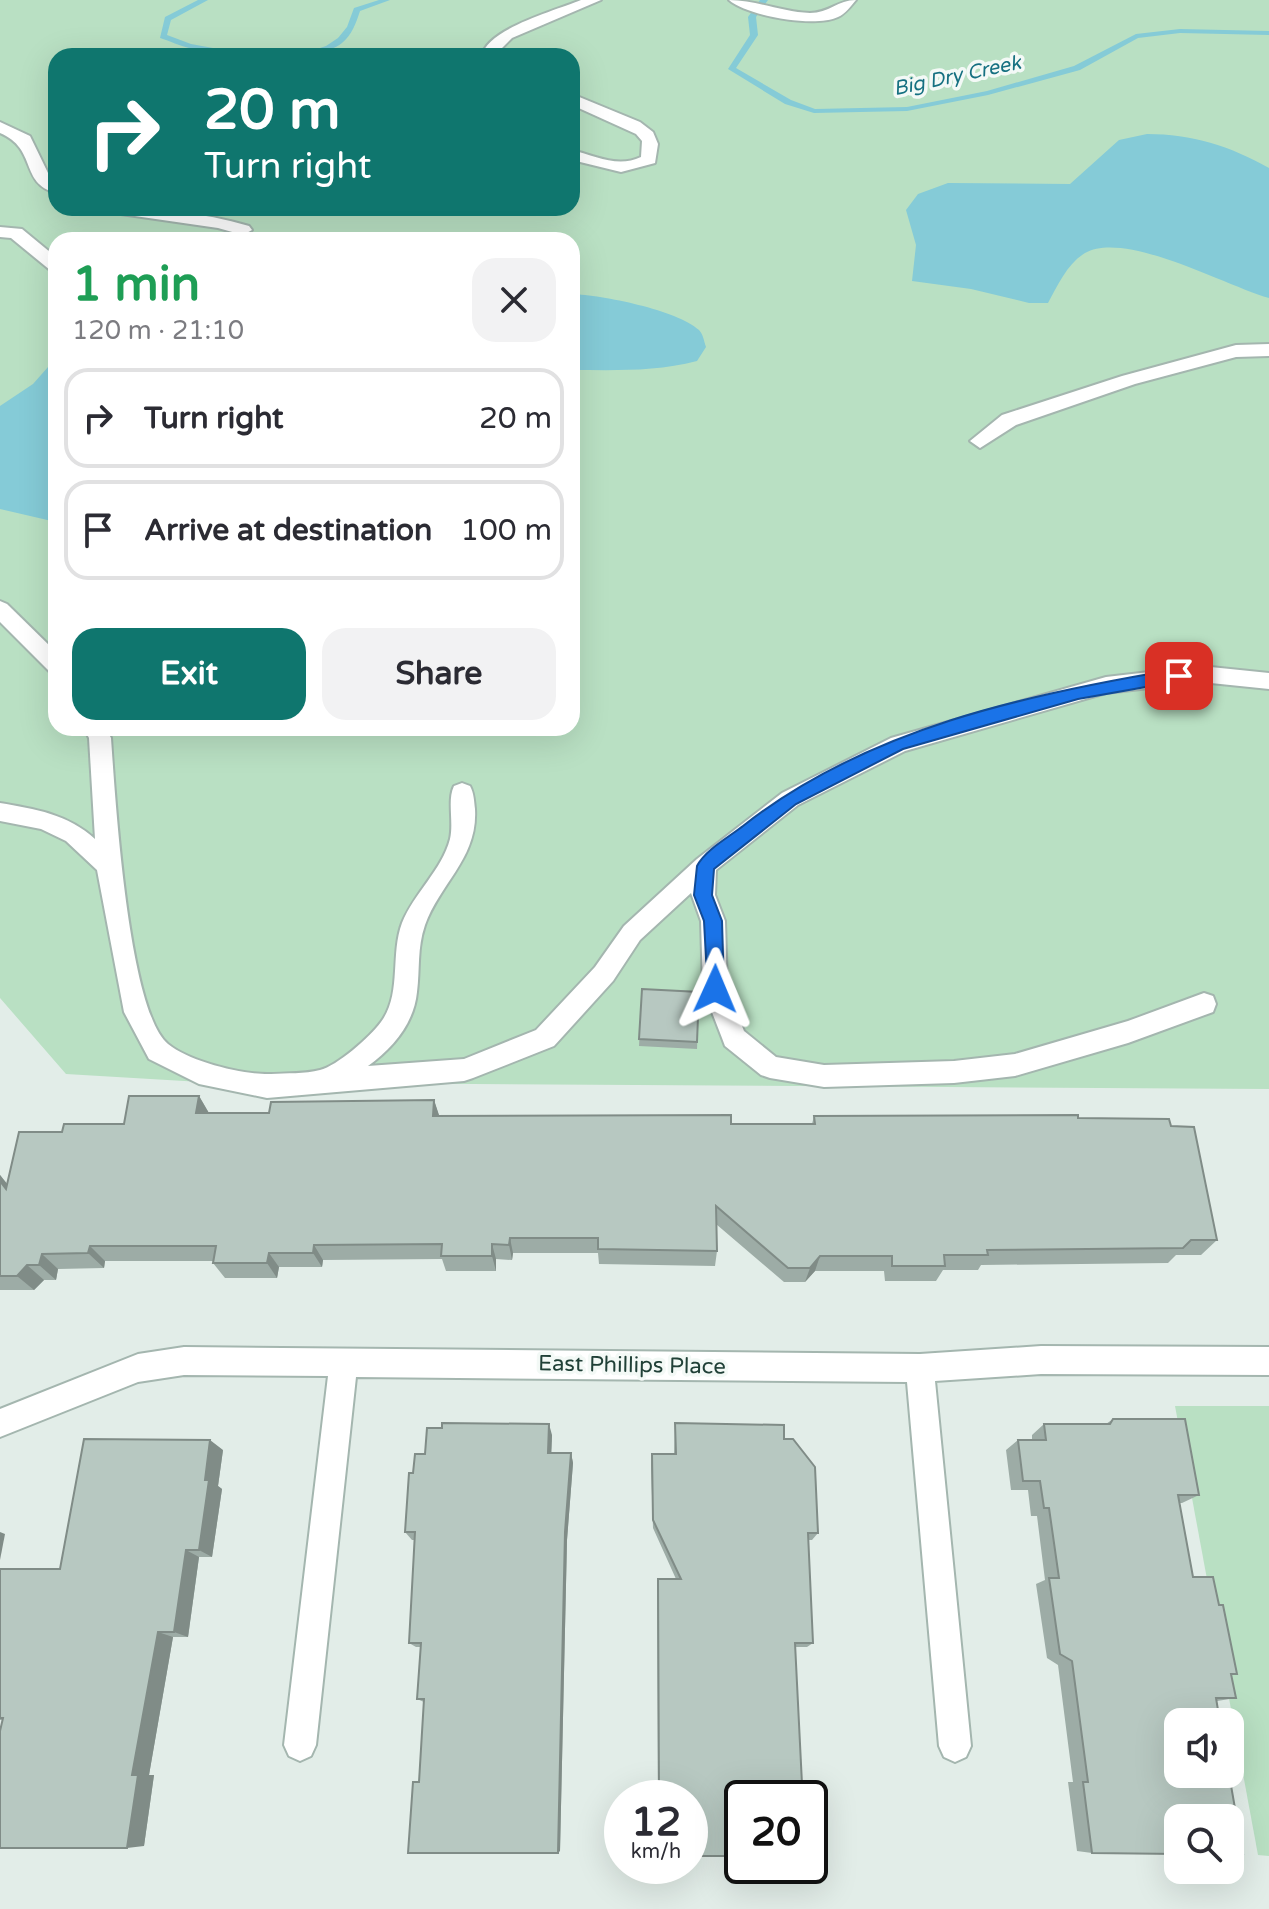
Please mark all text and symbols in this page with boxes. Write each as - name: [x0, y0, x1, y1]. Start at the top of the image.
- water label: Big Dry Creek: [891, 50, 1025, 101]
- text: 20 m: [204, 77, 340, 144]
- icon: right: [72, 80, 176, 184]
- text: Turn right: [204, 145, 371, 188]
- text: 1 min: [72, 256, 200, 314]
- button: close: [472, 258, 556, 342]
- text: 120 m · 21:10: [72, 315, 244, 346]
- icon: right: [76, 396, 120, 440]
- text: Turn right: [144, 400, 284, 437]
- text: 20 m: [479, 400, 552, 437]
- icon: arrive: [76, 508, 120, 552]
- text: Arrive at destination: [144, 512, 432, 549]
- text: 100 m: [460, 512, 552, 549]
- button: Exit: [72, 628, 306, 720]
- button: Share: [322, 628, 556, 720]
- pin: [1145, 642, 1213, 710]
- icon: arrive: [1157, 654, 1201, 698]
- position arrow: [673, 947, 757, 1031]
- street label: East Phillips Place: [538, 1350, 726, 1380]
- map controls: [1164, 1708, 1244, 1884]
- button: sound: [1164, 1708, 1244, 1788]
- speed limit sign: 20: [724, 1780, 828, 1884]
- text: 12: [631, 1798, 681, 1846]
- button: search: [1164, 1804, 1244, 1884]
- text: km/h: [631, 1840, 681, 1864]

